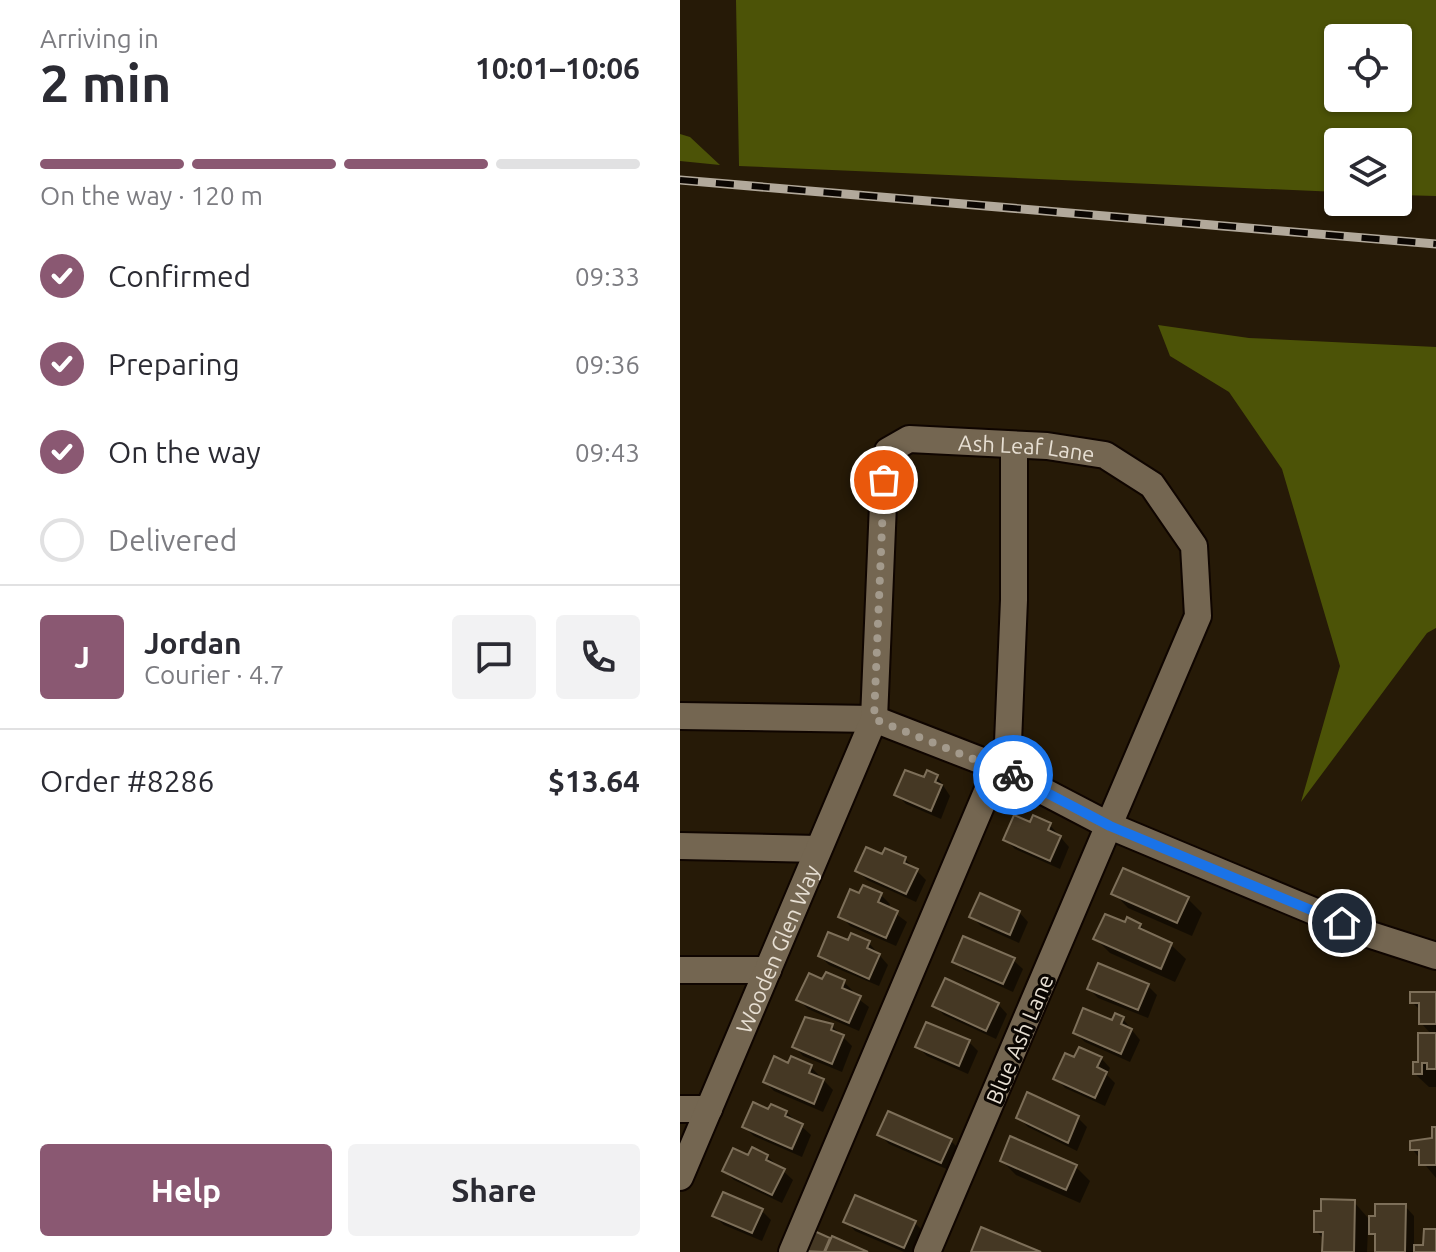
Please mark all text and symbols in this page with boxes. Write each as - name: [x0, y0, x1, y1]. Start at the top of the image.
- text: Arriving in: [40, 24, 159, 53]
- map controls: [1324, 24, 1412, 216]
- button: locate: [1324, 24, 1412, 112]
- text: 10:01–10:06: [475, 51, 640, 85]
- text: 2 min: [40, 54, 171, 112]
- button: layers: [1324, 128, 1412, 216]
- text: On the way · 120 m: [40, 181, 263, 210]
- icon: check: [40, 254, 84, 298]
- text: Confirmed: [108, 259, 251, 293]
- text: 09:33: [575, 262, 640, 291]
- icon: check: [40, 342, 84, 386]
- text: Preparing: [108, 347, 240, 381]
- text: 09:36: [575, 350, 640, 379]
- street label: Ash Leaf Lane: [958, 429, 1097, 466]
- icon: check: [40, 430, 84, 474]
- text: On the way: [108, 435, 261, 469]
- text: 09:43: [575, 438, 640, 467]
- pin: [850, 446, 918, 514]
- icon: bag: [862, 458, 906, 502]
- text: Delivered: [108, 523, 237, 557]
- button: chat: [452, 615, 536, 699]
- button: phone: [556, 615, 640, 699]
- text: Jordan: [144, 626, 242, 660]
- text: J: [74, 640, 90, 674]
- text: Courier · 4.7: [144, 660, 284, 689]
- courier: [973, 735, 1053, 815]
- icon: bike: [991, 753, 1035, 797]
- text: Order #8286: [40, 764, 214, 798]
- text: $13.64: [548, 764, 640, 798]
- street label: Wooden Glen Way: [730, 860, 824, 1037]
- pin: [1308, 889, 1376, 957]
- icon: home: [1320, 901, 1364, 945]
- street label: Blue Ash Lane: [980, 970, 1058, 1108]
- button: Help: [40, 1144, 332, 1236]
- button: Share: [348, 1144, 640, 1236]

